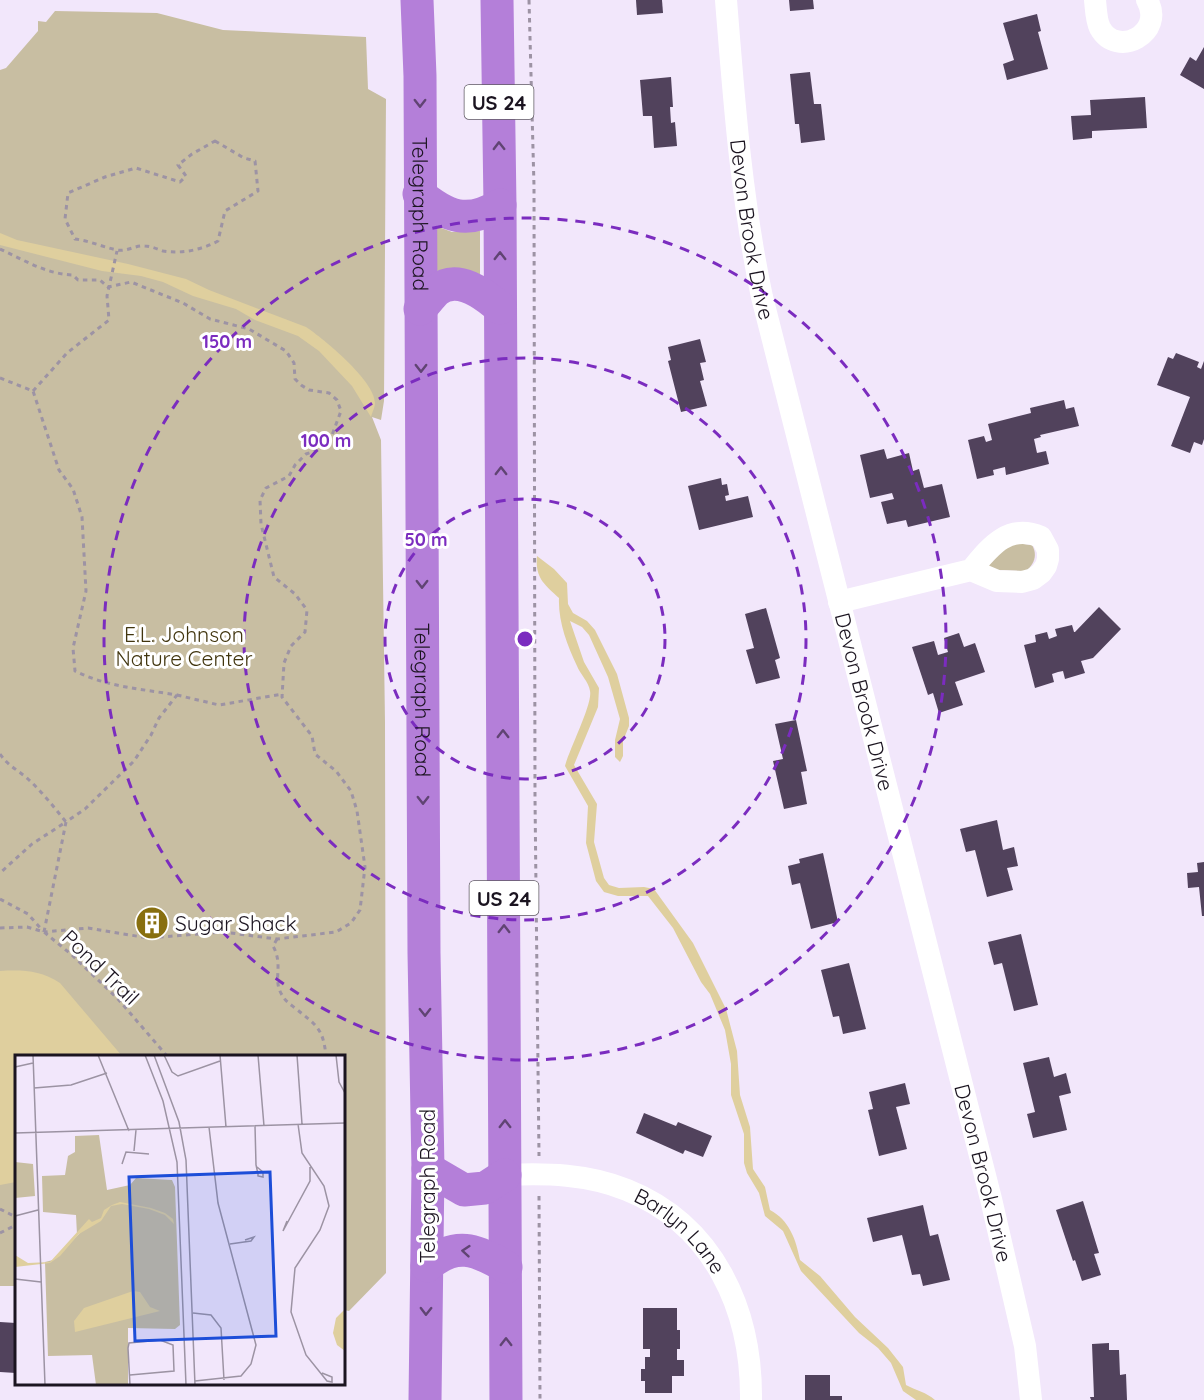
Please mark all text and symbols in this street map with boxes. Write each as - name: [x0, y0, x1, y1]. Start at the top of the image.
- road number: US 24: [464, 85, 534, 119]
- one-way arrow: [414, 98, 426, 107]
- street label: Telegraph Road: [407, 137, 434, 291]
- street label: Devon Brook Drive: [725, 138, 780, 323]
- one-way arrow: [493, 142, 505, 151]
- one-way arrow: [494, 252, 506, 261]
- text: 150 m: [202, 330, 252, 353]
- one-way arrow: [415, 363, 427, 372]
- text: 100 m: [301, 429, 351, 452]
- one-way arrow: [495, 466, 507, 475]
- text: 50 m: [404, 528, 448, 551]
- one-way arrow: [416, 579, 428, 588]
- street label: Devon Brook Drive: [830, 610, 900, 794]
- park label: E.L. Johnson Nature Center: [116, 621, 252, 671]
- street label: Telegraph Road: [409, 623, 436, 777]
- centre of rings: [515, 629, 535, 649]
- one-way arrow: [497, 730, 509, 739]
- one-way arrow: [417, 795, 429, 804]
- road number: US 24: [470, 881, 538, 915]
- building icon: Sugar Shack: [134, 905, 170, 941]
- place label: Sugar Shack: [175, 910, 297, 936]
- street label: Pond Trail: [57, 924, 145, 1010]
- one-way arrow: [498, 925, 510, 934]
- one-way arrow: [419, 1007, 431, 1016]
- inset map: [15, 1055, 345, 1385]
- street label: Devon Brook Drive: [949, 1081, 1018, 1265]
- street label: Telegraph Road: [414, 1109, 440, 1263]
- one-way arrow: [499, 1120, 511, 1129]
- street label: Barlyn Lane: [630, 1182, 732, 1278]
- one-way arrow: [461, 1245, 471, 1258]
- one-way arrow: [420, 1307, 433, 1316]
- one-way arrow: [500, 1337, 512, 1346]

